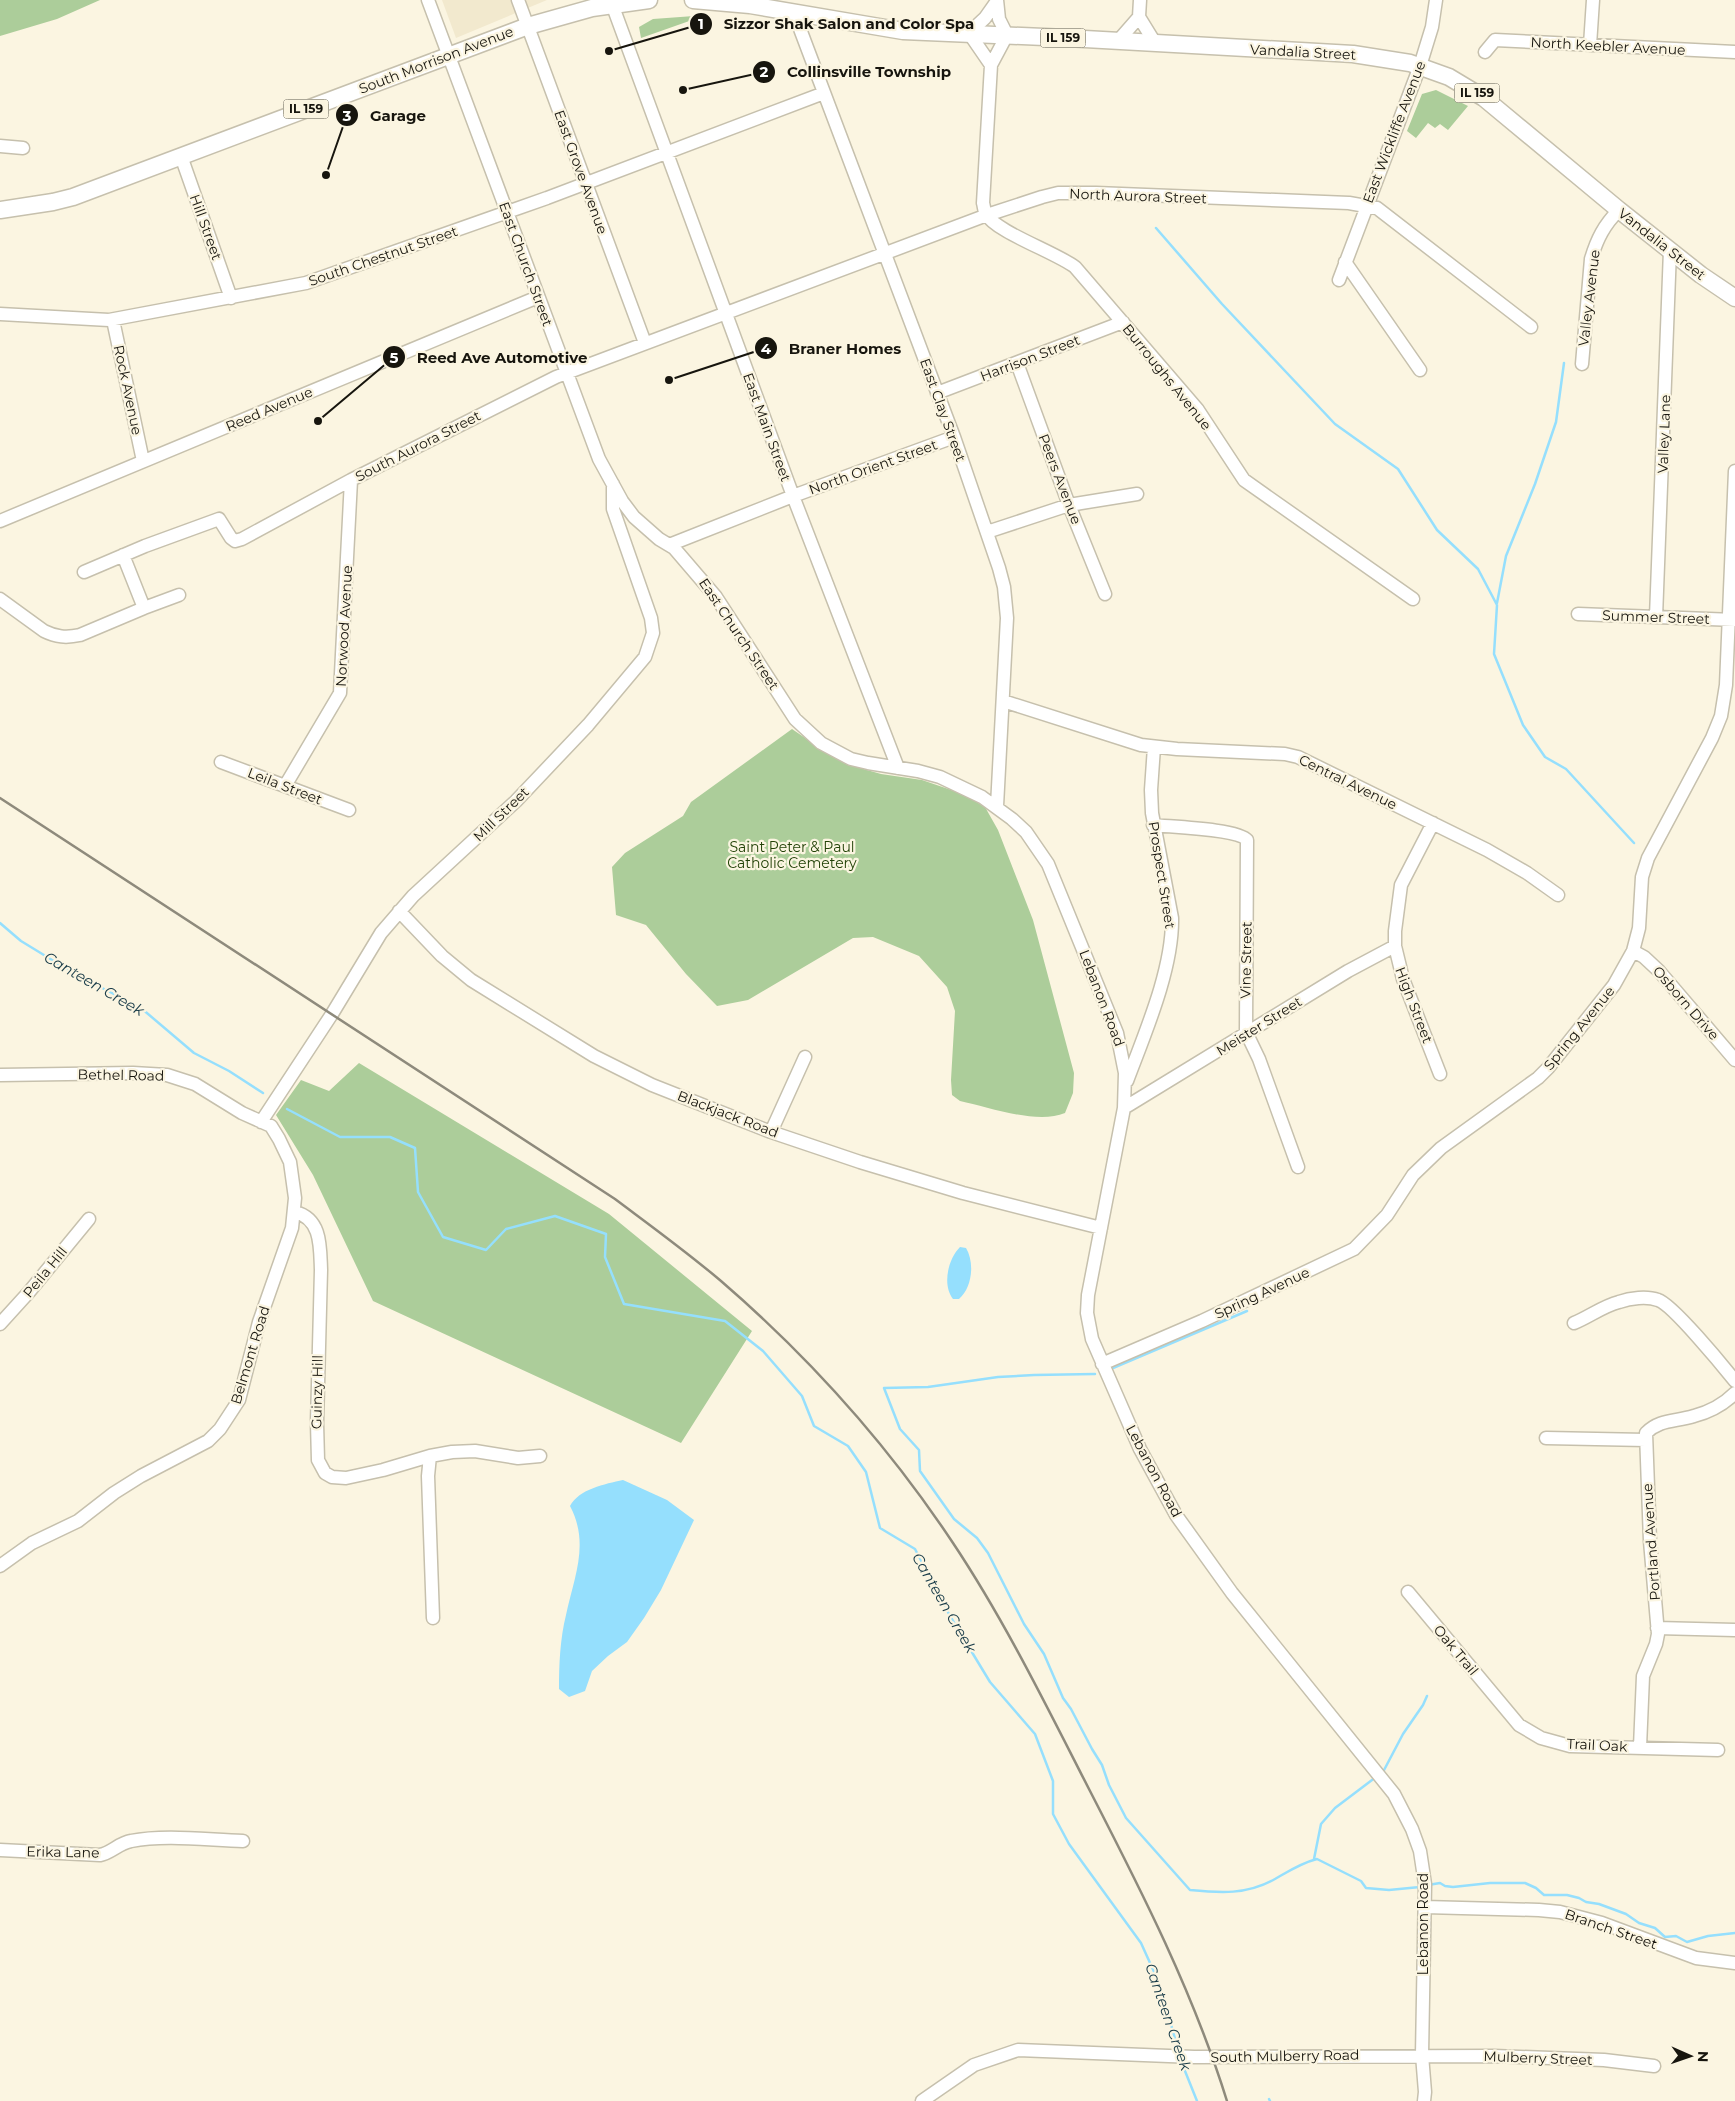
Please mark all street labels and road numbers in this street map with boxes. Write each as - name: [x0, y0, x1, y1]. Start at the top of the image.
- street label: South Morrison Avenue: [356, 22, 516, 98]
- road number: IL 159: [1040, 28, 1086, 48]
- street label: North Keebler Avenue: [1530, 33, 1686, 59]
- street label: Vandalia Street: [1249, 40, 1357, 64]
- street label: East Wickliffe Avenue: [1359, 58, 1429, 206]
- road number: IL 159: [1454, 84, 1500, 102]
- road number: IL 159: [284, 100, 328, 118]
- street label: East Grove Avenue: [550, 107, 612, 237]
- street label: North Aurora Street: [1069, 185, 1207, 207]
- street label: Hill Street: [186, 192, 226, 263]
- street label: East Church Street: [495, 199, 557, 329]
- street label: Vandalia Street: [1615, 204, 1710, 284]
- street label: South Chestnut Street: [306, 222, 460, 290]
- street label: Valley Avenue: [1574, 249, 1604, 347]
- street label: Burroughs Avenue: [1119, 320, 1215, 434]
- street label: Harrison Street: [978, 331, 1083, 385]
- street label: Rock Avenue: [110, 343, 146, 437]
- street label: East Clay Street: [916, 356, 970, 465]
- street label: East Main Street: [739, 370, 795, 484]
- street label: Reed Avenue: [223, 383, 315, 435]
- street label: Valley Lane: [1654, 394, 1674, 474]
- street label: South Aurora Street: [352, 406, 484, 485]
- street label: Peers Avenue: [1034, 431, 1086, 527]
- street label: North Orient Street: [806, 435, 940, 499]
- street label: Norwood Avenue: [332, 565, 356, 687]
- street label: East Church Street: [695, 575, 783, 694]
- street label: Summer Street: [1602, 606, 1710, 628]
- street label: Central Avenue: [1296, 751, 1400, 813]
- street label: Leila Street: [245, 764, 325, 809]
- street label: Mill Street: [469, 783, 533, 845]
- street label: Prospect Street: [1145, 820, 1179, 930]
- street label: Vine Street: [1236, 921, 1256, 999]
- street label: Lebanon Road: [1075, 947, 1129, 1049]
- street label: Osborn Drive: [1649, 962, 1723, 1044]
- street label: High Street: [1391, 964, 1437, 1046]
- street label: Spring Avenue: [1540, 982, 1618, 1074]
- street label: Meister Street: [1213, 992, 1306, 1060]
- street label: Bethel Road: [78, 1065, 164, 1085]
- street label: Blackjack Road: [675, 1086, 781, 1142]
- street label: Peila Hill: [19, 1243, 71, 1301]
- street label: Spring Avenue: [1212, 1263, 1312, 1323]
- street label: Belmont Road: [227, 1304, 273, 1406]
- street label: Guinzy Hill: [307, 1355, 327, 1429]
- street label: Lebanon Road: [1122, 1422, 1186, 1520]
- street label: Portland Avenue: [1638, 1483, 1664, 1601]
- street label: Oak Trail: [1430, 1621, 1482, 1679]
- street label: Trail Oak: [1566, 1734, 1628, 1756]
- street label: Erika Lane: [26, 1842, 100, 1862]
- street label: Lebanon Road: [1414, 1873, 1432, 1975]
- street label: Branch Street: [1562, 1905, 1660, 1953]
- street label: South Mulberry Road: [1210, 2046, 1360, 2066]
- street label: Mulberry Street: [1483, 2047, 1593, 2069]

